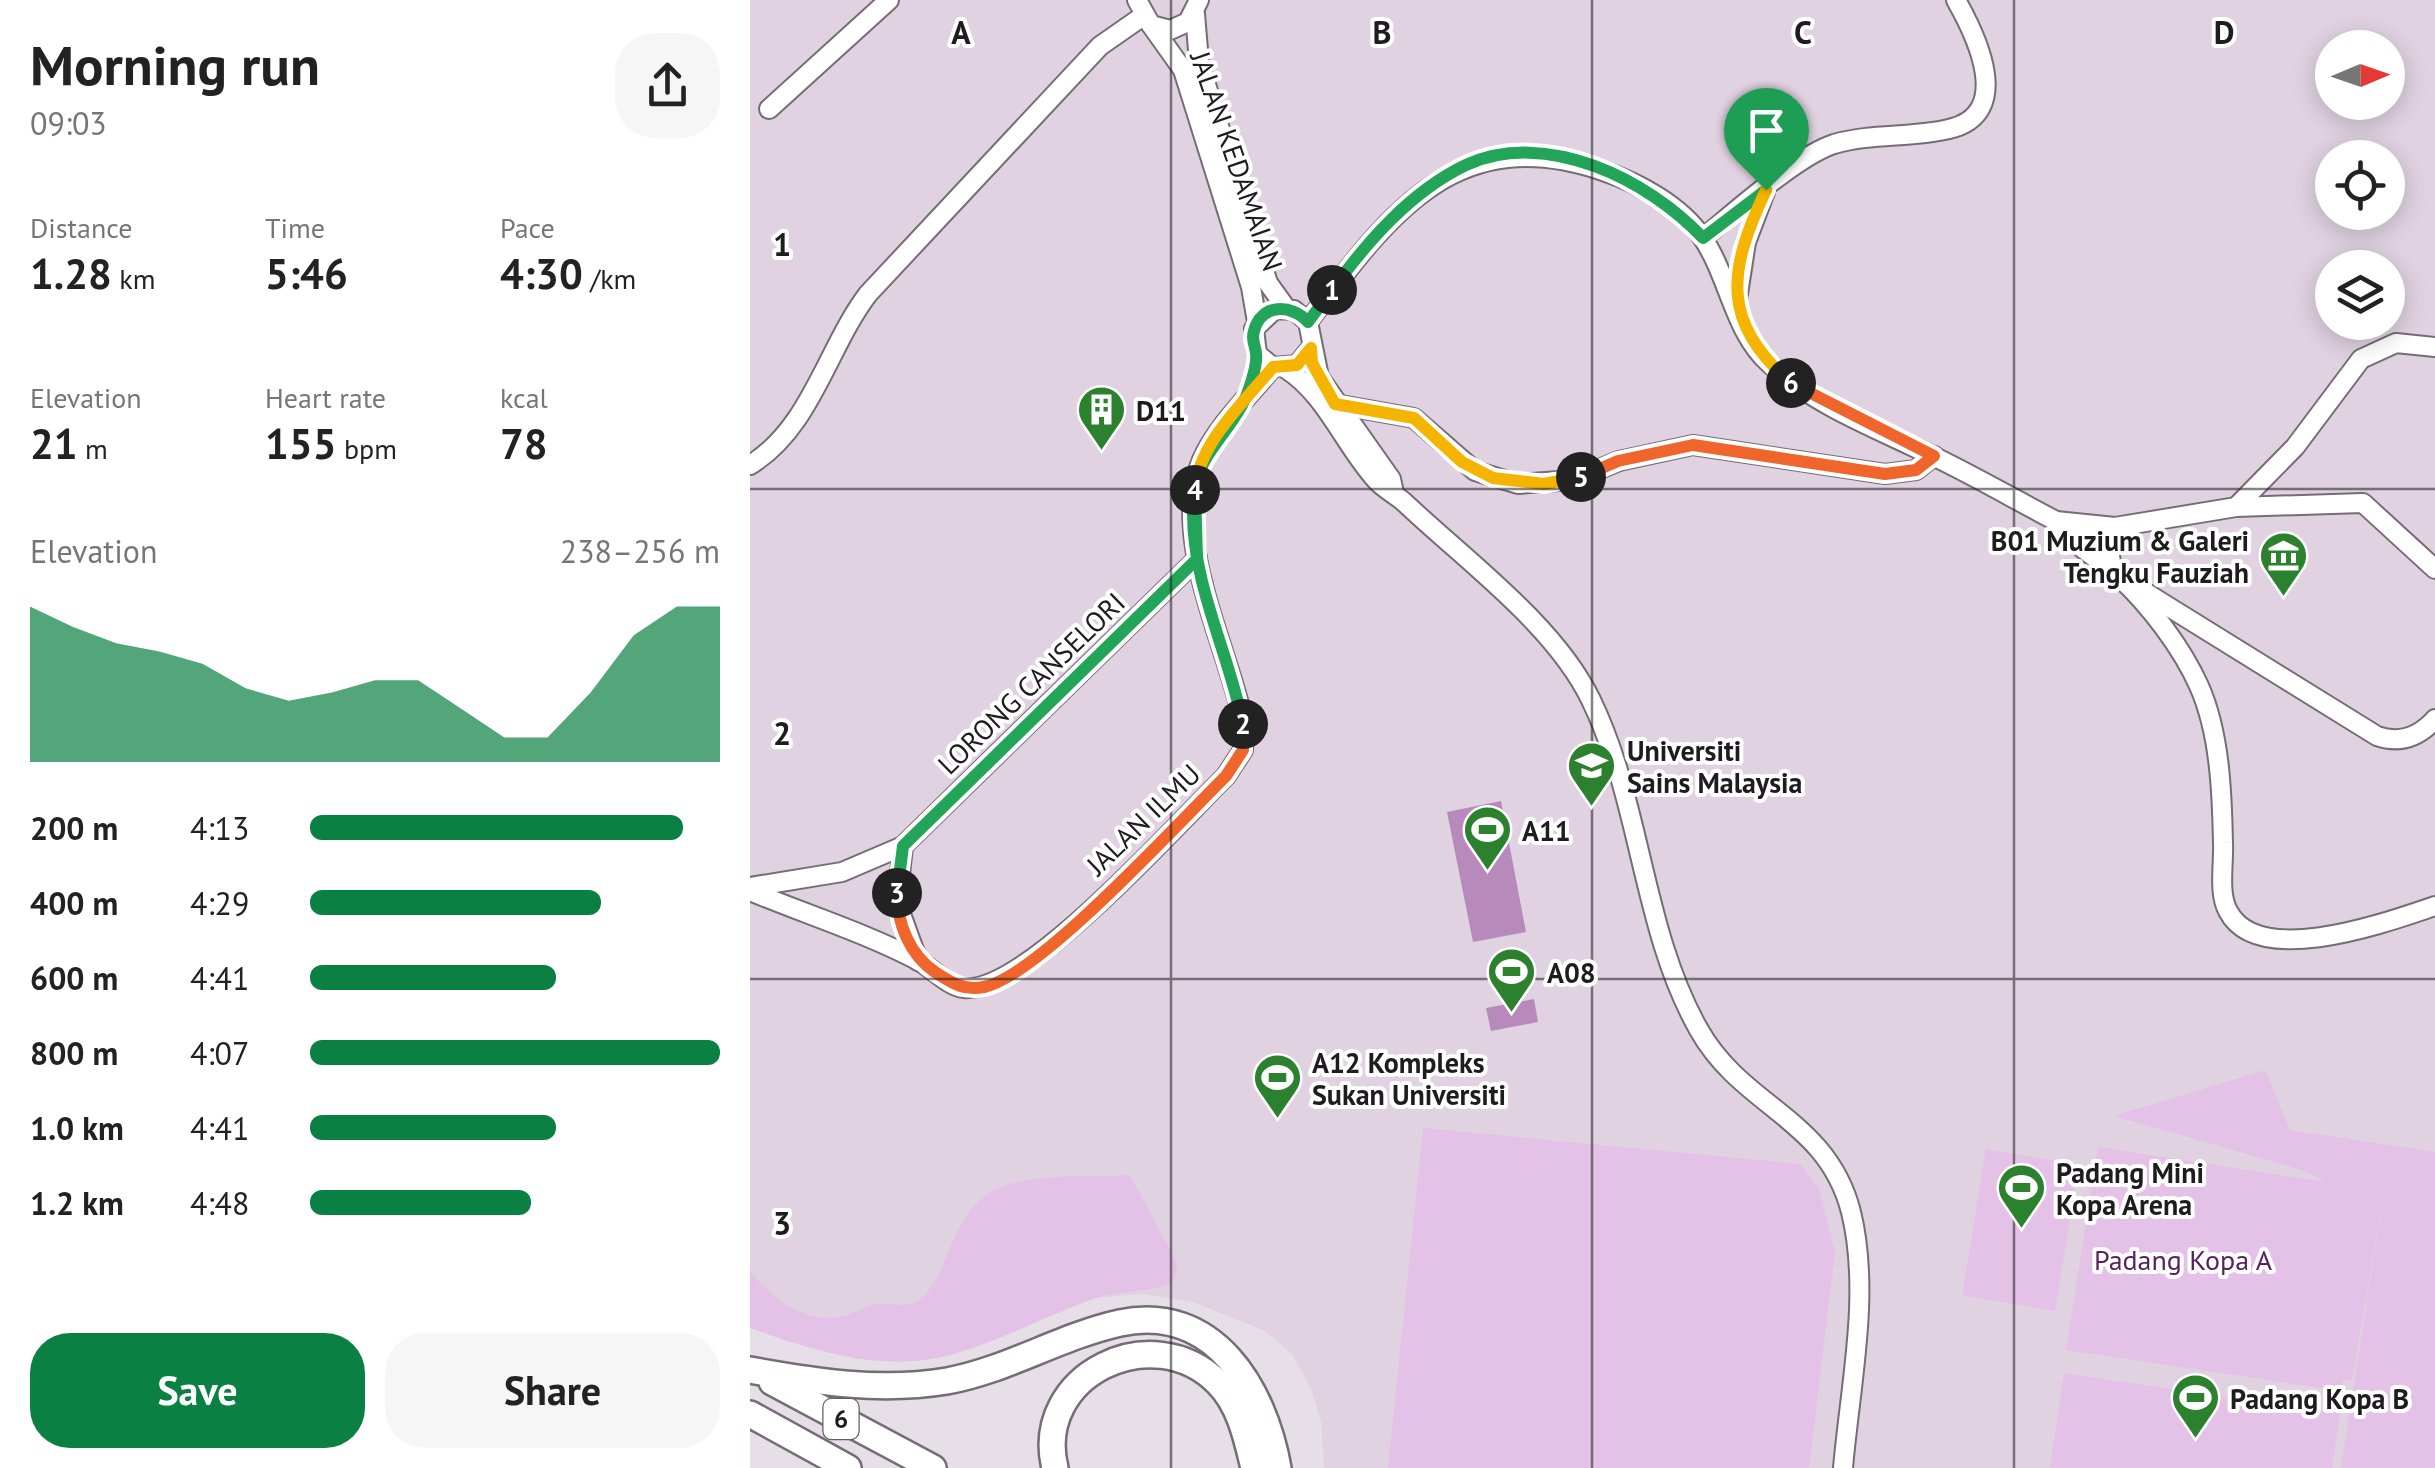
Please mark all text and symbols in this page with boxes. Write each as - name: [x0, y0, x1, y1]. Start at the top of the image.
- text: A: [951, 11, 971, 53]
- text: B: [1373, 11, 1391, 53]
- text: C: [1794, 11, 1812, 53]
- text: D: [2214, 11, 2234, 53]
- text: Morning run: [30, 29, 320, 100]
- north arrow: [2315, 30, 2405, 120]
- map controls: [2315, 30, 2405, 340]
- button: share: [615, 33, 720, 138]
- street label: JALAN KEDAMAIAN: [1182, 45, 1292, 276]
- pin: [1724, 88, 1809, 191]
- text: 09:03: [30, 102, 107, 144]
- icon: arrive: [1739, 103, 1794, 158]
- button: locate: [2315, 140, 2405, 230]
- text: Distance: [30, 209, 133, 246]
- text: Time: [265, 209, 325, 246]
- text: Pace: [500, 209, 555, 246]
- text: 1: [773, 223, 791, 265]
- text: 1.28: [30, 246, 112, 301]
- text: 5:46: [265, 246, 348, 301]
- text: 4:30: [500, 246, 583, 301]
- button: layers: [2315, 250, 2405, 340]
- text: km: [112, 260, 155, 297]
- text: /km: [583, 260, 636, 297]
- pin: 1: [1307, 265, 1357, 315]
- text: 1: [1324, 271, 1340, 308]
- pin: 6: [1766, 358, 1816, 408]
- text: 6: [1783, 364, 1799, 401]
- text: Elevation: [30, 379, 142, 416]
- text: Heart rate: [265, 379, 386, 416]
- text: kcal: [500, 379, 548, 416]
- building icon: D11: [1075, 384, 1127, 452]
- place label: D11: [1136, 392, 1186, 429]
- text: 21: [30, 416, 78, 471]
- text: 155: [265, 416, 336, 471]
- text: 78: [500, 416, 548, 471]
- text: m: [78, 430, 108, 467]
- text: bpm: [336, 430, 397, 467]
- pin: 5: [1556, 452, 1606, 502]
- text: 5: [1573, 458, 1589, 495]
- pin: 4: [1170, 465, 1220, 515]
- text: 4: [1187, 471, 1203, 508]
- place label: B01 Muzium & Galeri Tengku Fauziah: [1991, 522, 2249, 591]
- text: Elevation: [30, 530, 157, 572]
- text: 238–256 m: [560, 530, 720, 572]
- museum icon: B01 Muzium & Galeri Tengku Fauziah: [2258, 530, 2310, 598]
- street label: LORONG CANSELORI: [929, 584, 1133, 782]
- pin: 2: [1218, 699, 1268, 749]
- text: 2: [1235, 705, 1251, 742]
- text: 2: [773, 712, 791, 754]
- place label: Universiti Sains Malaysia: [1627, 732, 1802, 801]
- school or university icon: Universiti Sains Malaysia: [1566, 740, 1618, 808]
- street label: JALAN ILMU: [1077, 755, 1208, 883]
- sports icon: A11: [1461, 804, 1513, 872]
- text: 200 m: [30, 807, 118, 849]
- text: 4:13: [190, 807, 249, 849]
- place label: A11: [1522, 812, 1571, 849]
- pin: 3: [872, 868, 922, 918]
- text: 3: [889, 874, 905, 911]
- text: 400 m: [30, 882, 118, 924]
- text: 4:29: [190, 882, 249, 924]
- sports icon: A08: [1486, 946, 1538, 1014]
- place label: A08: [1547, 954, 1596, 991]
- text: 600 m: [30, 957, 118, 999]
- text: 4:41: [190, 957, 249, 999]
- text: 800 m: [30, 1032, 118, 1074]
- text: 4:07: [190, 1032, 249, 1074]
- place label: A12 Kompleks Sukan Universiti: [1312, 1044, 1506, 1113]
- sports icon: A12 Kompleks Sukan Universiti: [1251, 1052, 1303, 1120]
- text: 1.0 km: [30, 1107, 124, 1149]
- text: 4:41: [190, 1107, 249, 1149]
- place label: Padang Mini Kopa Arena: [2056, 1154, 2204, 1223]
- sports icon: Padang Mini Kopa Arena: [1995, 1162, 2047, 1230]
- text: 1.2 km: [30, 1182, 124, 1224]
- text: 4:48: [190, 1182, 249, 1224]
- text: 3: [773, 1202, 791, 1244]
- park label: Padang Kopa A: [2094, 1241, 2273, 1278]
- button: Save: [30, 1333, 365, 1448]
- button: Share: [385, 1333, 720, 1448]
- sports icon: Padang Kopa B: [2169, 1372, 2221, 1440]
- place label: Padang Kopa B: [2230, 1380, 2409, 1417]
- road number: 6: [824, 1399, 858, 1439]

